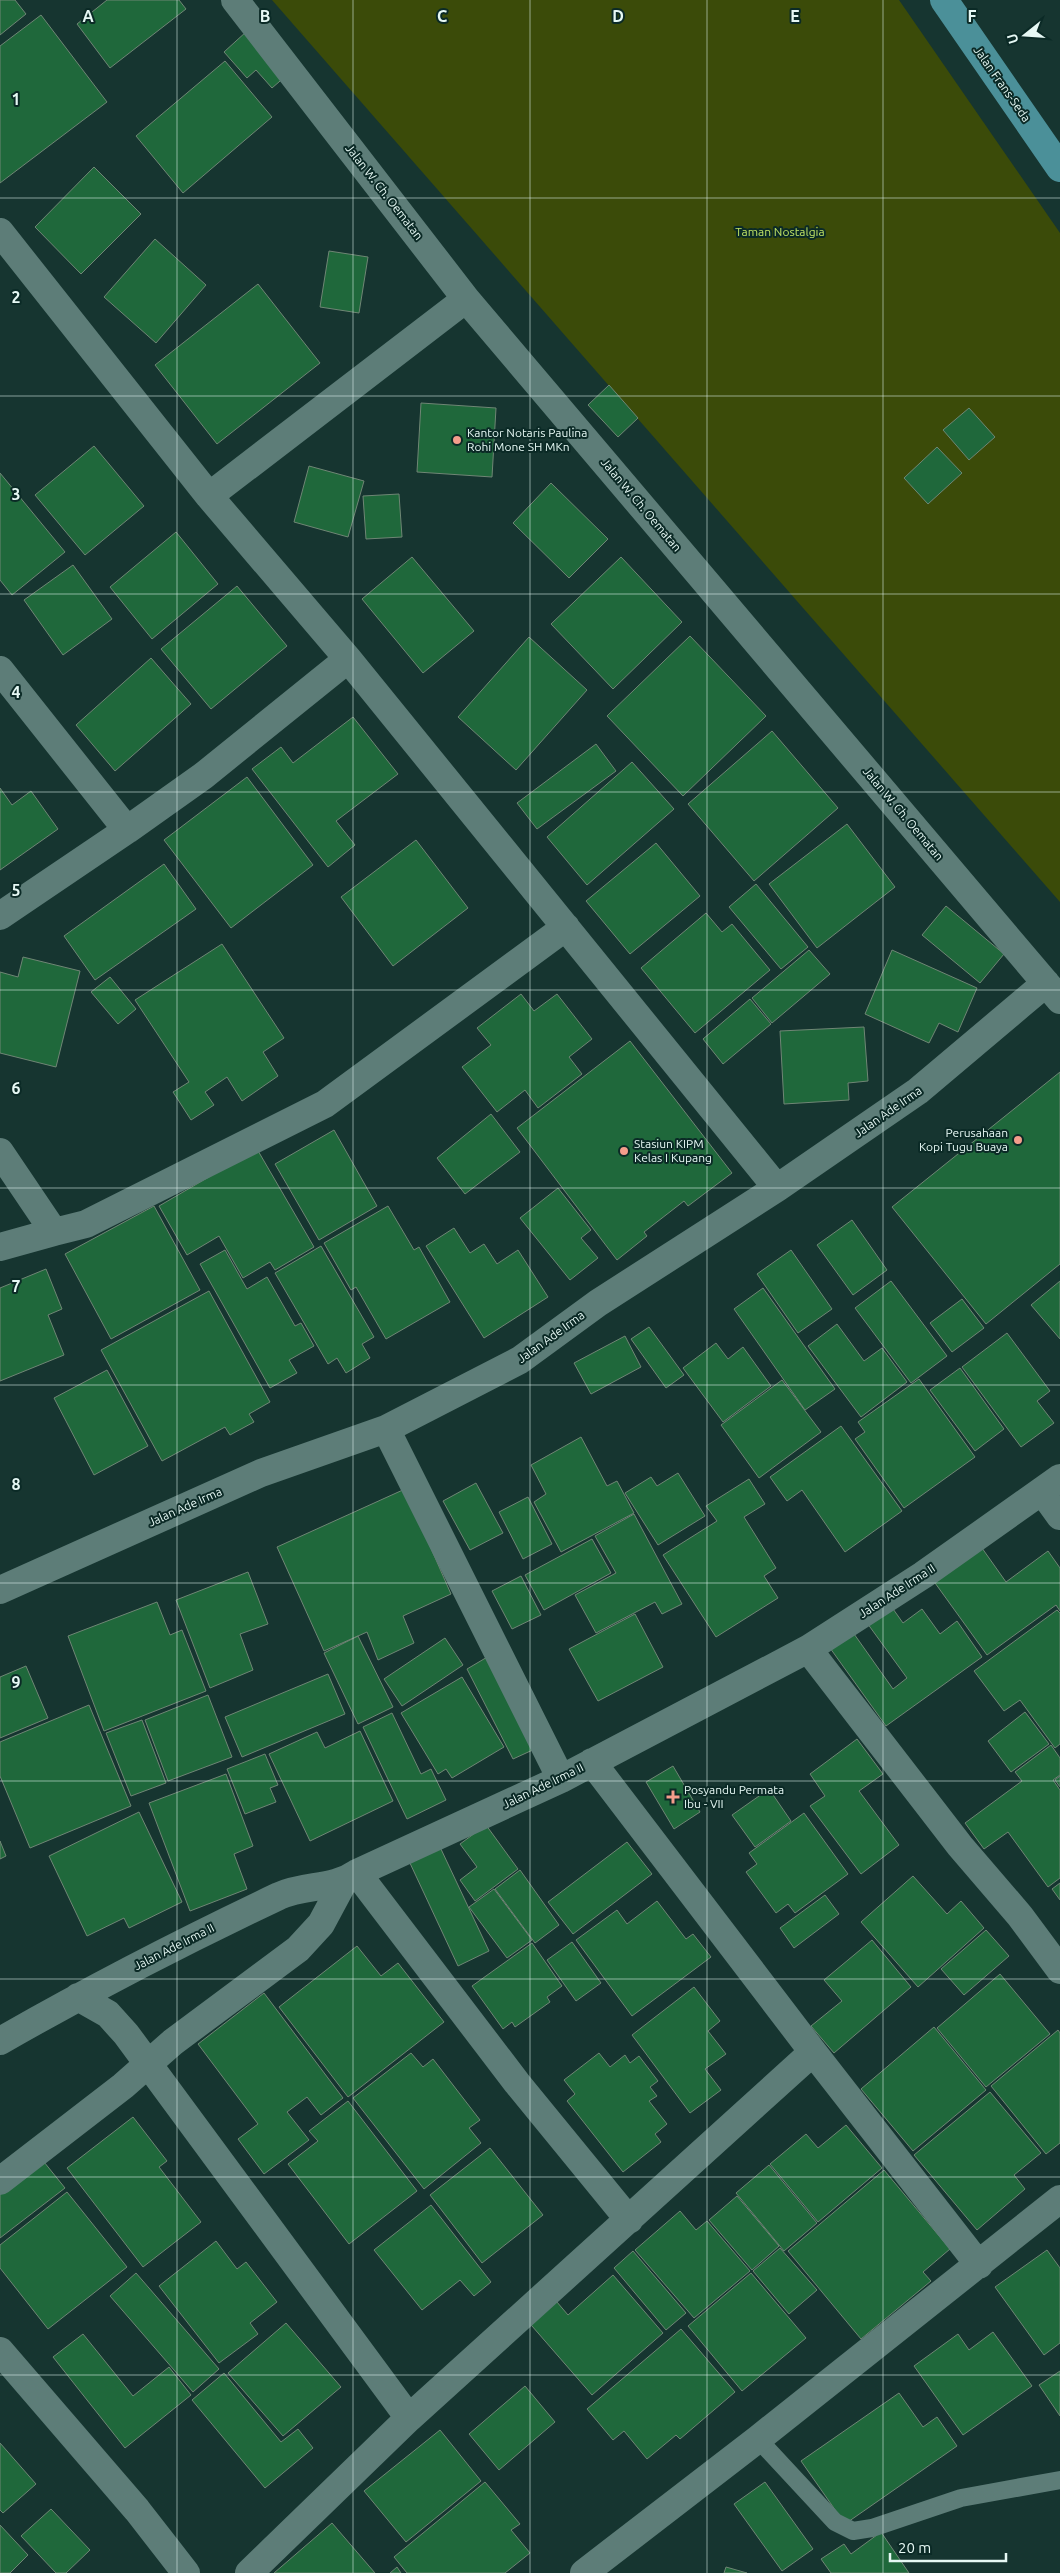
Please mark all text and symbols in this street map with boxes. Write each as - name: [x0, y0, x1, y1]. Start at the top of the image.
- text: A: [82, 7, 94, 25]
- text: B: [260, 7, 270, 25]
- text: C: [437, 7, 447, 25]
- text: D: [612, 7, 624, 25]
- text: E: [790, 7, 800, 25]
- text: F: [968, 7, 977, 25]
- north arrow: [1000, 10, 1050, 60]
- text: U: [1003, 32, 1022, 46]
- street label: Jalan Frans-Seda: [971, 43, 1033, 124]
- text: 1: [11, 90, 21, 108]
- street label: Jalan W. Ch. Oematan: [343, 141, 426, 242]
- park label: Taman Nostalgia: [735, 225, 825, 238]
- text: 2: [11, 288, 21, 306]
- place label: Kantor Notaris Paulina Rohi Mone SH MKn: [467, 426, 587, 453]
- marker: Kantor Notaris Paulina Rohi Mone SH MKn: [451, 434, 463, 446]
- street label: Jalan W. Ch. Oematan: [599, 455, 684, 554]
- text: 3: [11, 485, 21, 503]
- text: 4: [11, 683, 21, 701]
- street label: Jalan W. Ch. Oematan: [861, 764, 946, 863]
- text: 5: [11, 881, 21, 899]
- text: 6: [11, 1079, 21, 1097]
- street label: Jalan Ade Irma: [851, 1084, 924, 1140]
- place label: Perusahaan Kopi Tugu Buaya: [919, 1126, 1008, 1153]
- marker: Perusahaan Kopi Tugu Buaya: [1012, 1134, 1024, 1146]
- place label: Stasiun KIPM Kelas I Kupang: [634, 1137, 712, 1164]
- marker: Stasiun KIPM Kelas I Kupang: [618, 1145, 630, 1157]
- text: 7: [11, 1277, 21, 1295]
- street label: Jalan Ade Irma: [515, 1308, 587, 1365]
- text: 8: [11, 1475, 21, 1493]
- street label: Jalan Ade Irma: [146, 1484, 224, 1529]
- street label: Jalan Ade Irma II: [856, 1561, 937, 1620]
- text: 9: [11, 1673, 21, 1691]
- street label: Jalan Ade Irma II: [500, 1760, 585, 1811]
- place label: Posyandu Permata Ibu - VII: [684, 1783, 784, 1810]
- marker: Posyandu Permata Ibu - VII: [666, 1790, 680, 1804]
- street label: Jalan Ade Irma II: [132, 1921, 216, 1972]
- scale bar: [890, 2530, 1006, 2562]
- text: 20 m: [898, 2539, 931, 2556]

